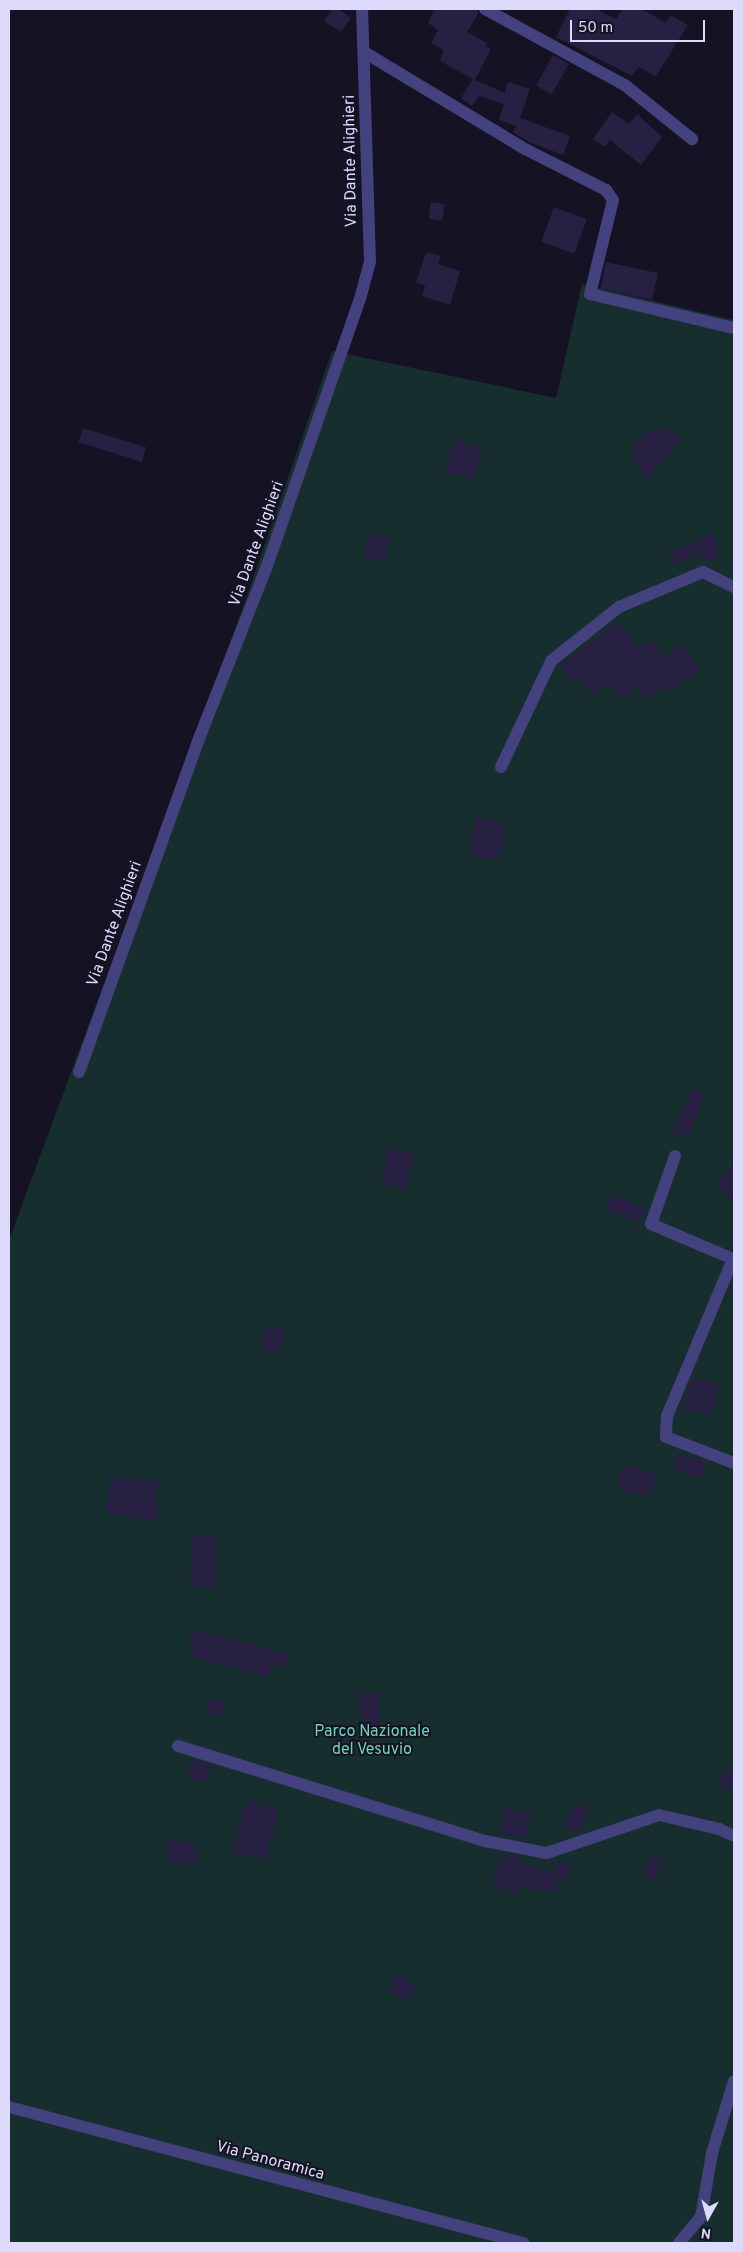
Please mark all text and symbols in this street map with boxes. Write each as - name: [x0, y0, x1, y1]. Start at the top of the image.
- scale bar: [573, 10, 708, 42]
- text: 50 m: [578, 19, 613, 38]
- street label: Via Dante Alighieri: [340, 94, 362, 228]
- street label: Via Dante Alighieri: [225, 478, 289, 610]
- street label: Via Dante Alighieri: [83, 858, 147, 990]
- park label: Parco Nazionale del Vesuvio: [314, 1722, 430, 1760]
- street label: Via Panoramica: [214, 2137, 326, 2185]
- north arrow: [683, 2192, 733, 2242]
- text: N: [700, 2223, 712, 2241]

